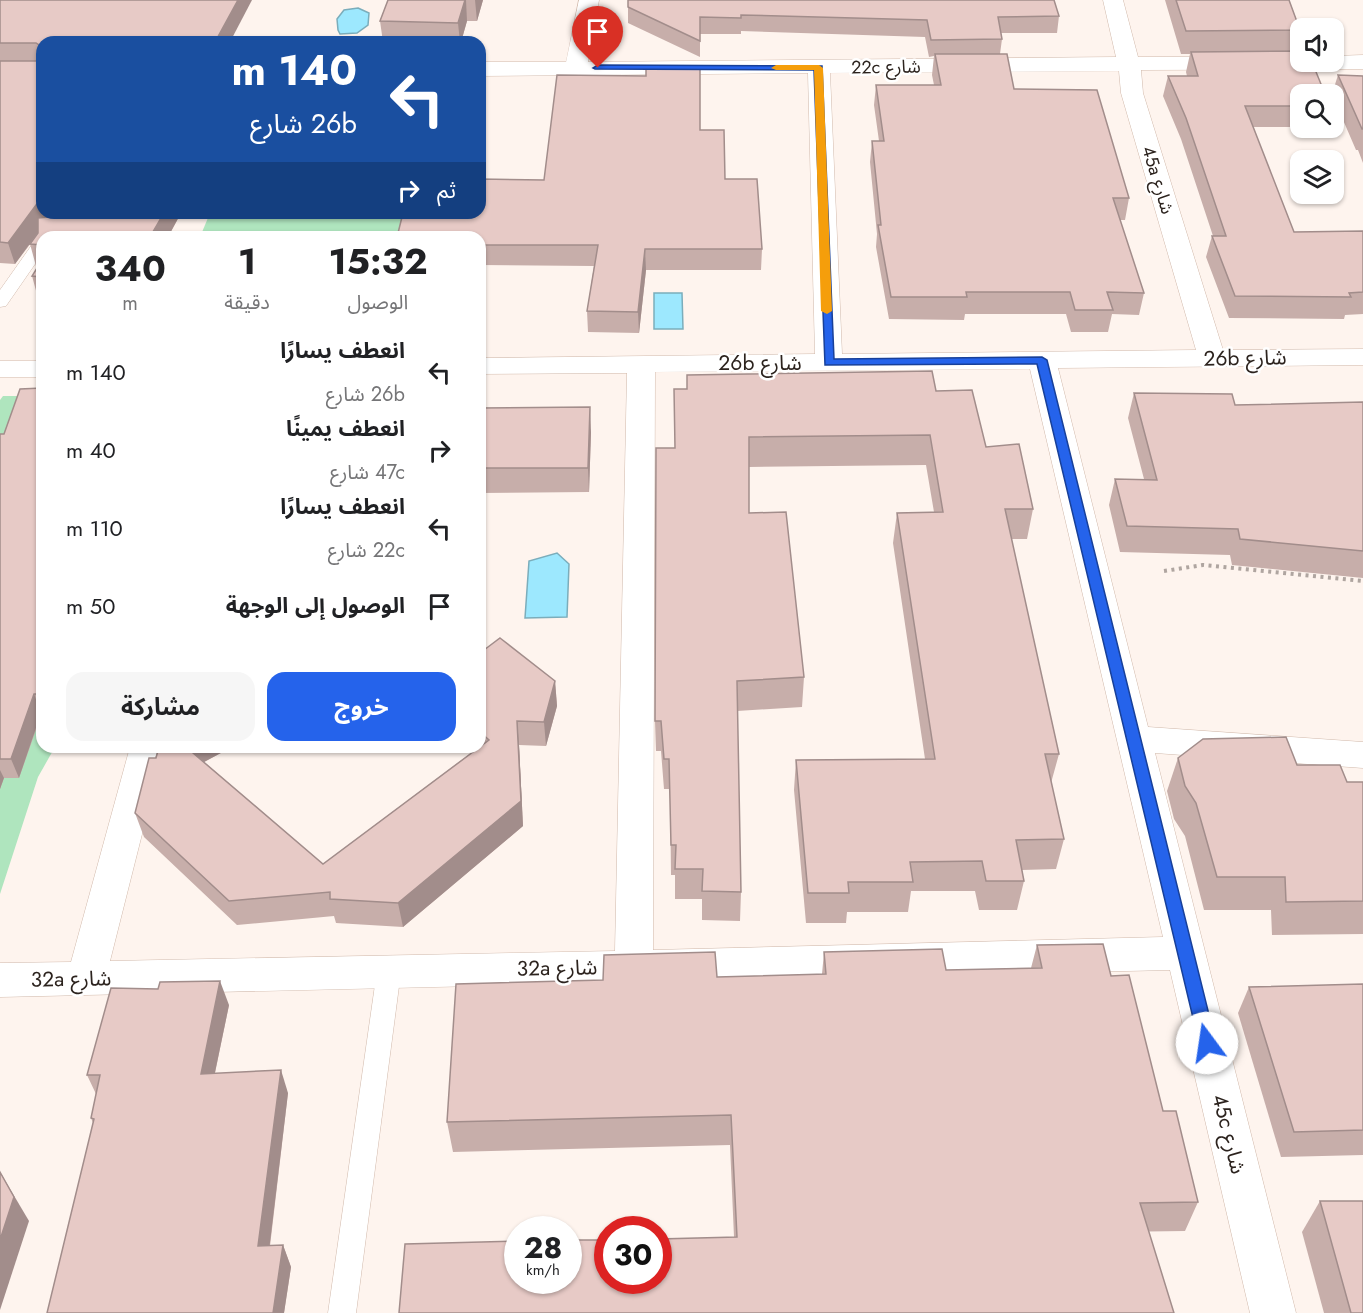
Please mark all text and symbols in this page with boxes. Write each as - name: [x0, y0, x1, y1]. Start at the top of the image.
- pin: [572, 6, 623, 68]
- icon: arrive: [581, 15, 614, 48]
- map controls: [1290, 18, 1344, 204]
- button: sound: [1290, 18, 1344, 72]
- text: 140 m: [231, 40, 357, 101]
- street label: 22c شارع: [851, 53, 921, 82]
- icon: left: [378, 60, 456, 138]
- button: search: [1290, 84, 1344, 138]
- text: 26b شارع: [250, 104, 357, 143]
- street label: 45a شارع: [1134, 143, 1181, 217]
- button: layers: [1290, 150, 1344, 204]
- icon: right: [392, 174, 425, 207]
- text: ثم: [437, 174, 456, 206]
- text: 1: [238, 235, 256, 287]
- text: 15:32: [328, 235, 428, 287]
- text: 340: [95, 242, 166, 294]
- text: دقيقة: [224, 288, 270, 317]
- text: الوصول: [348, 288, 408, 317]
- text: m: [122, 289, 138, 318]
- text: انعطف يسارًا: [280, 334, 405, 366]
- street label: 26b شارع: [1203, 342, 1287, 374]
- street label: 26b شارع: [718, 348, 802, 378]
- text: 140 m: [66, 356, 126, 388]
- icon: left: [423, 356, 456, 389]
- text: 26b شارع: [326, 380, 405, 409]
- text: انعطف يمينًا: [286, 412, 405, 444]
- text: 40 m: [66, 434, 116, 466]
- icon: right: [423, 434, 456, 467]
- text: 47c شارع: [330, 458, 405, 487]
- text: انعطف يسارًا: [280, 490, 405, 522]
- text: 110 m: [66, 512, 123, 544]
- icon: left: [423, 512, 456, 545]
- text: 22c شارع: [328, 536, 405, 565]
- text: الوصول إلى الوجهة: [226, 589, 405, 621]
- text: 50 m: [66, 590, 115, 622]
- icon: arrive: [423, 590, 456, 623]
- button: مشاركة: [66, 672, 255, 741]
- button: خروج: [267, 672, 456, 741]
- street label: 32a شارع: [516, 952, 598, 984]
- street label: 32a شارع: [30, 963, 112, 995]
- position arrow: [1175, 1011, 1239, 1075]
- street label: 45c شارع: [1205, 1091, 1253, 1177]
- speed limit sign: 30: [594, 1216, 672, 1294]
- text: 28: [524, 1226, 562, 1269]
- text: km/h: [526, 1259, 560, 1281]

